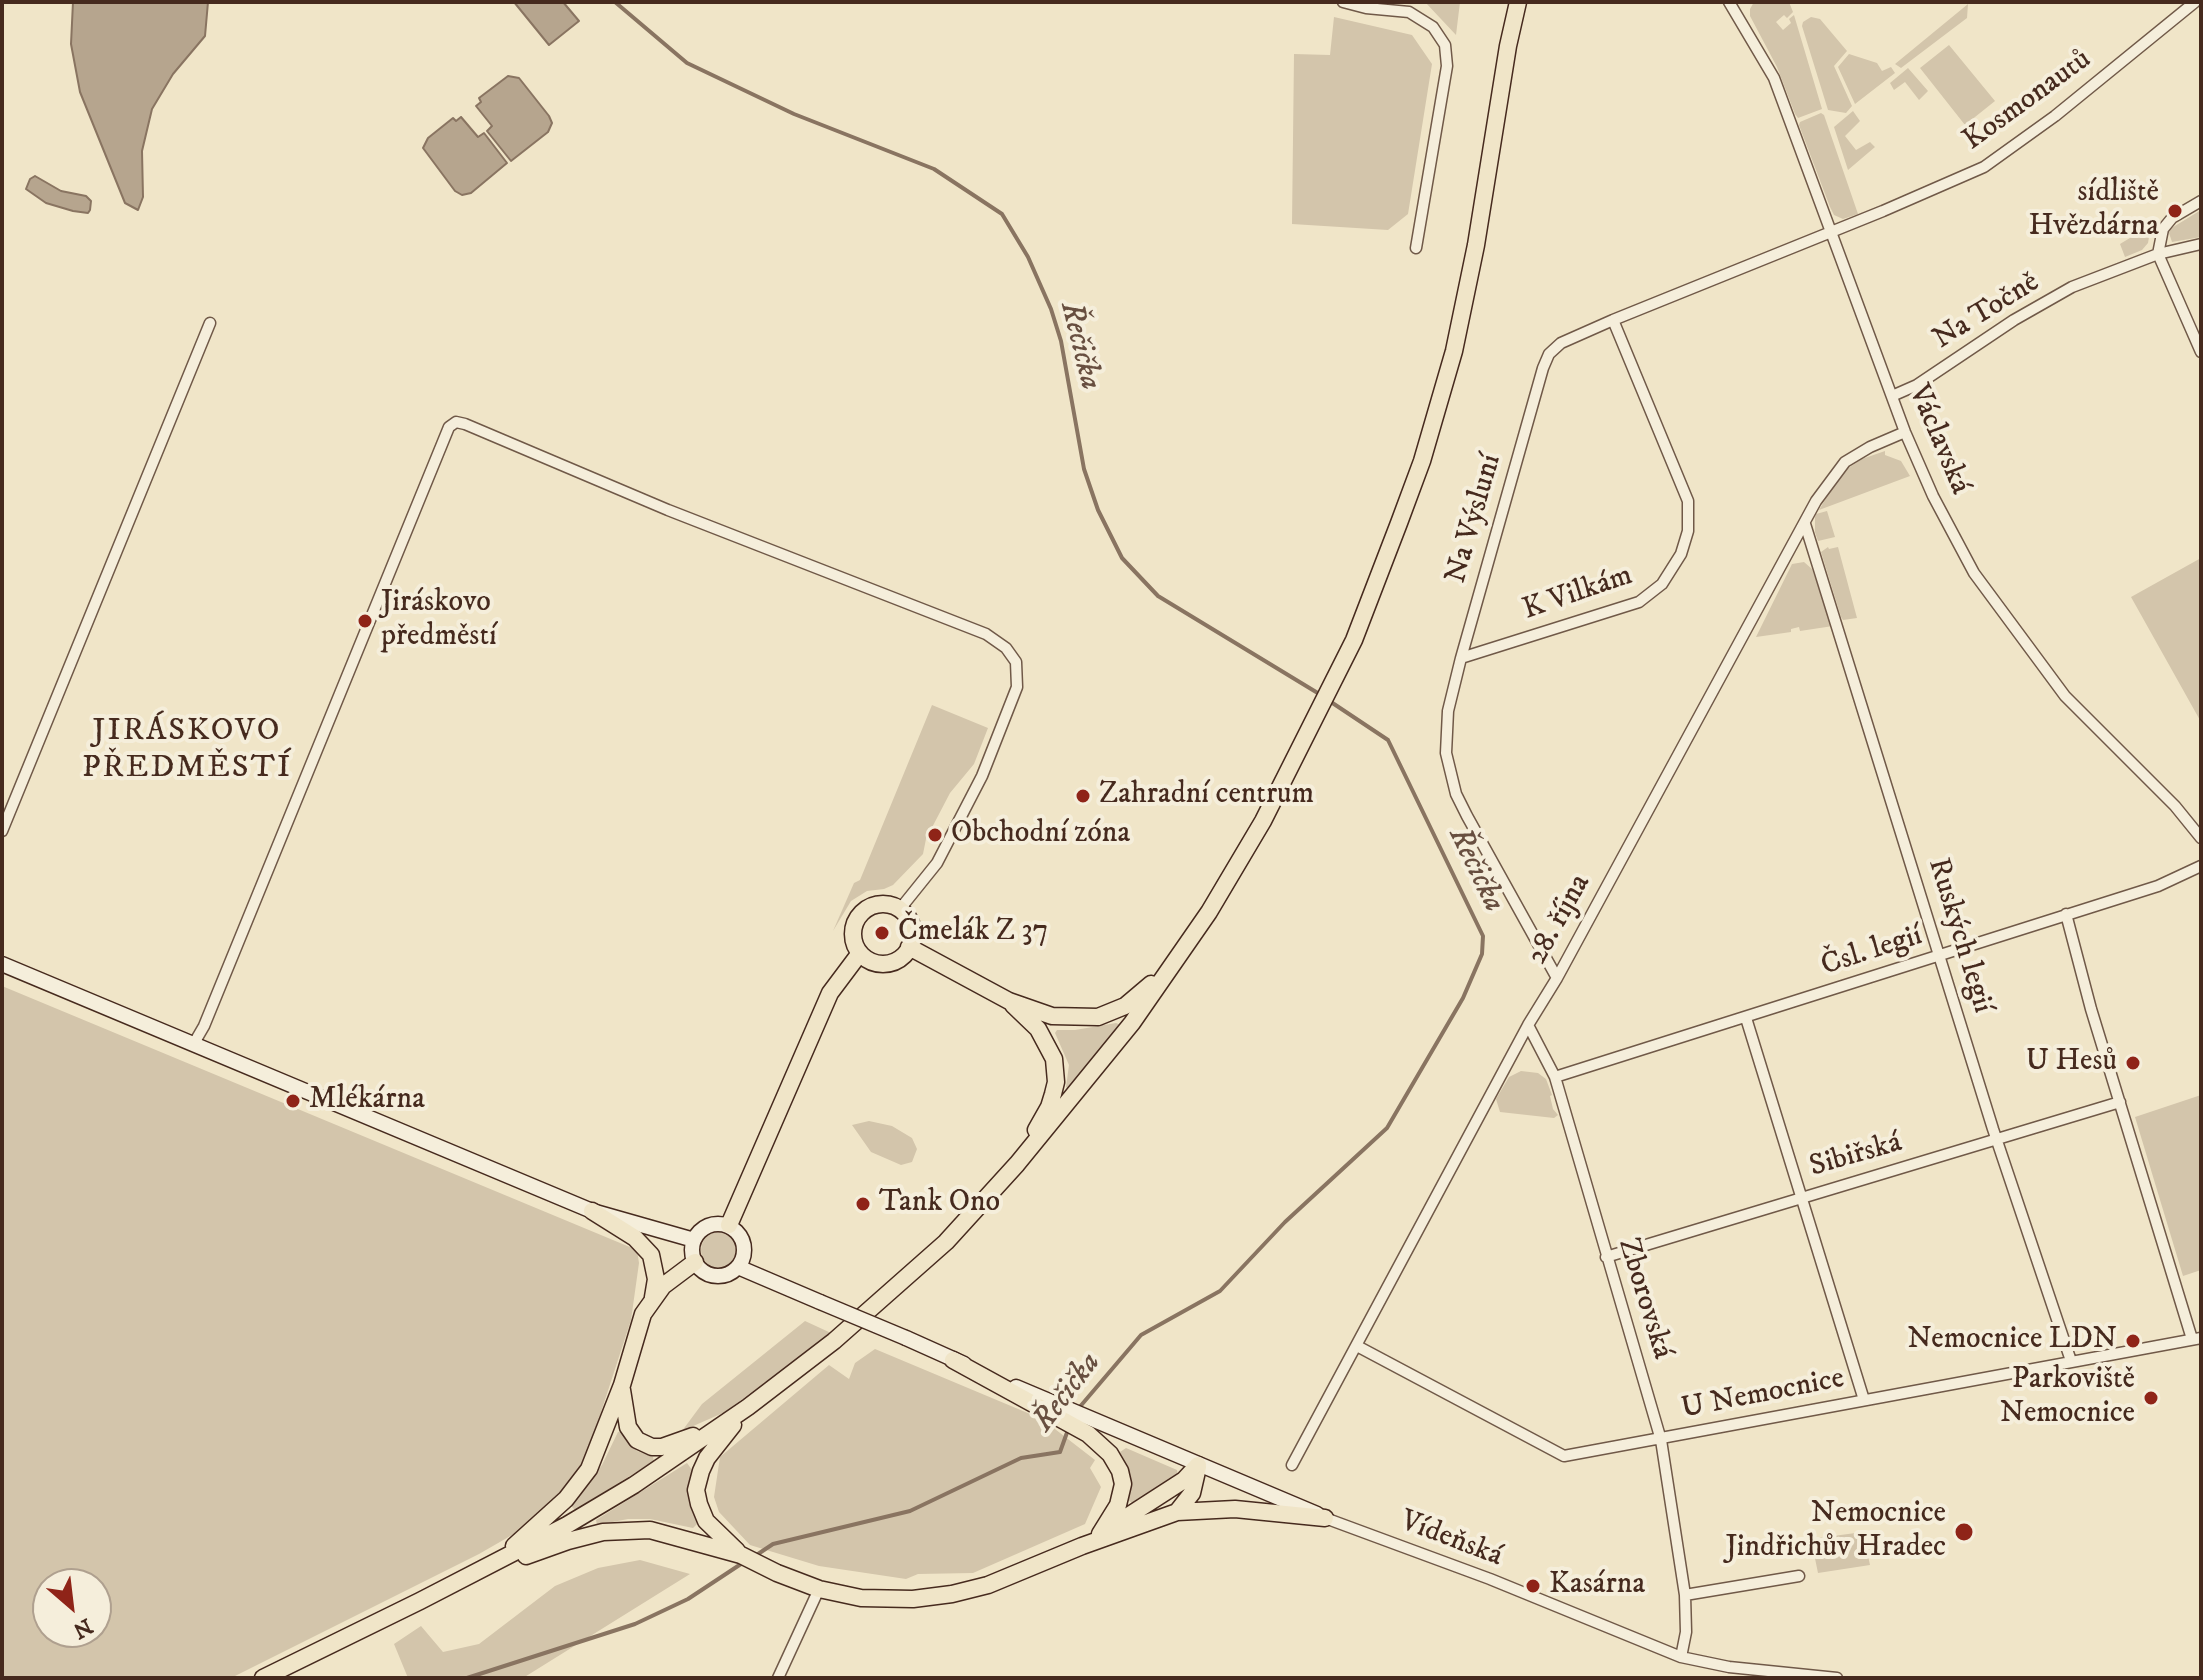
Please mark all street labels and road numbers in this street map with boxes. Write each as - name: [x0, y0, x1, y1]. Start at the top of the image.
- street label: Kosmonautů: [1957, 43, 2099, 159]
- street label: Na Točně: [1927, 265, 2047, 359]
- street label: Václavská: [1899, 380, 1977, 500]
- street label: Na Výsluní: [1439, 450, 1511, 588]
- street label: K Vilkám: [1519, 559, 1637, 629]
- street label: Ruských legií: [1918, 854, 2000, 1018]
- street label: 28. října: [1521, 868, 1599, 972]
- street label: Čsl. legií: [1817, 919, 1927, 985]
- street label: Sibiřská: [1806, 1126, 1906, 1186]
- street label: Zborovská: [1609, 1234, 1679, 1364]
- street label: U Nemocnice: [1679, 1362, 1847, 1428]
- street label: Vídeňská: [1395, 1504, 1507, 1576]

